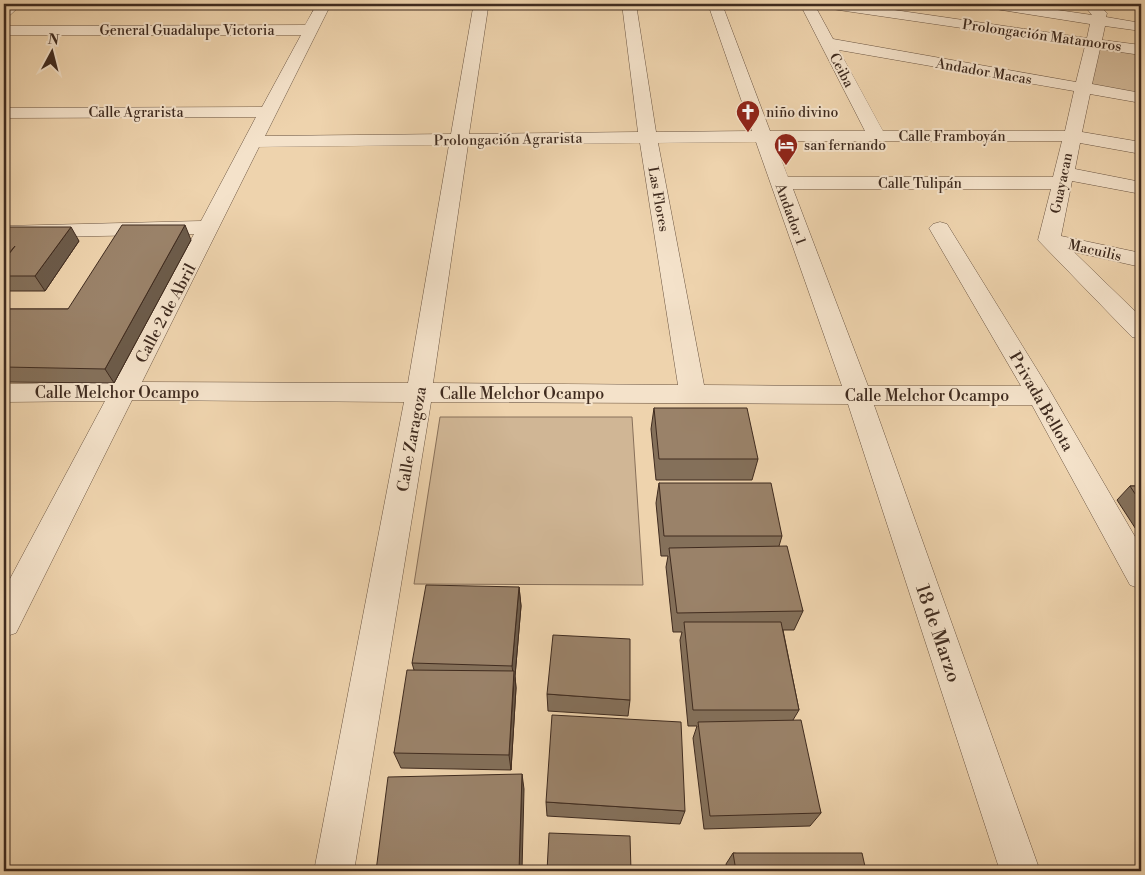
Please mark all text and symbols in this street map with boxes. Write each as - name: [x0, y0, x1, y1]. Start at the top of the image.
- street label: Prolongación Matamoros: [961, 16, 1123, 56]
- street label: General Guadalupe Victoria: [99, 22, 275, 40]
- north arrow: [28, 28, 78, 78]
- text: N: [47, 30, 60, 50]
- street label: Ceiba: [825, 50, 858, 92]
- street label: Andador Macas: [933, 54, 1033, 89]
- church icon: niño divino: [735, 99, 761, 133]
- street label: Calle Agrarista: [88, 104, 184, 122]
- place label: niño divino: [766, 104, 839, 122]
- street label: Calle Framboyán: [898, 128, 1006, 146]
- street label: Prolongación Agrarista: [433, 130, 584, 150]
- hotel icon: san fernando: [773, 132, 799, 166]
- place label: san fernando: [804, 137, 886, 155]
- street label: Guayacan: [1047, 151, 1077, 215]
- street label: Las Flores: [643, 165, 673, 233]
- street label: Calle Tulipán: [878, 175, 963, 193]
- street label: Andador 1: [770, 180, 809, 247]
- street label: Macuilis: [1066, 236, 1123, 266]
- street label: Calle 2 de Abril: [131, 260, 201, 367]
- street label: Privada Bellota: [1005, 348, 1078, 456]
- street label: Calle Melchor Ocampo: [35, 383, 199, 403]
- street label: Calle Zaragoza: [393, 384, 431, 493]
- street label: Calle Melchor Ocampo: [440, 384, 604, 404]
- street label: Calle Melchor Ocampo: [845, 386, 1009, 406]
- street label: 18 de Marzo: [910, 581, 966, 685]

